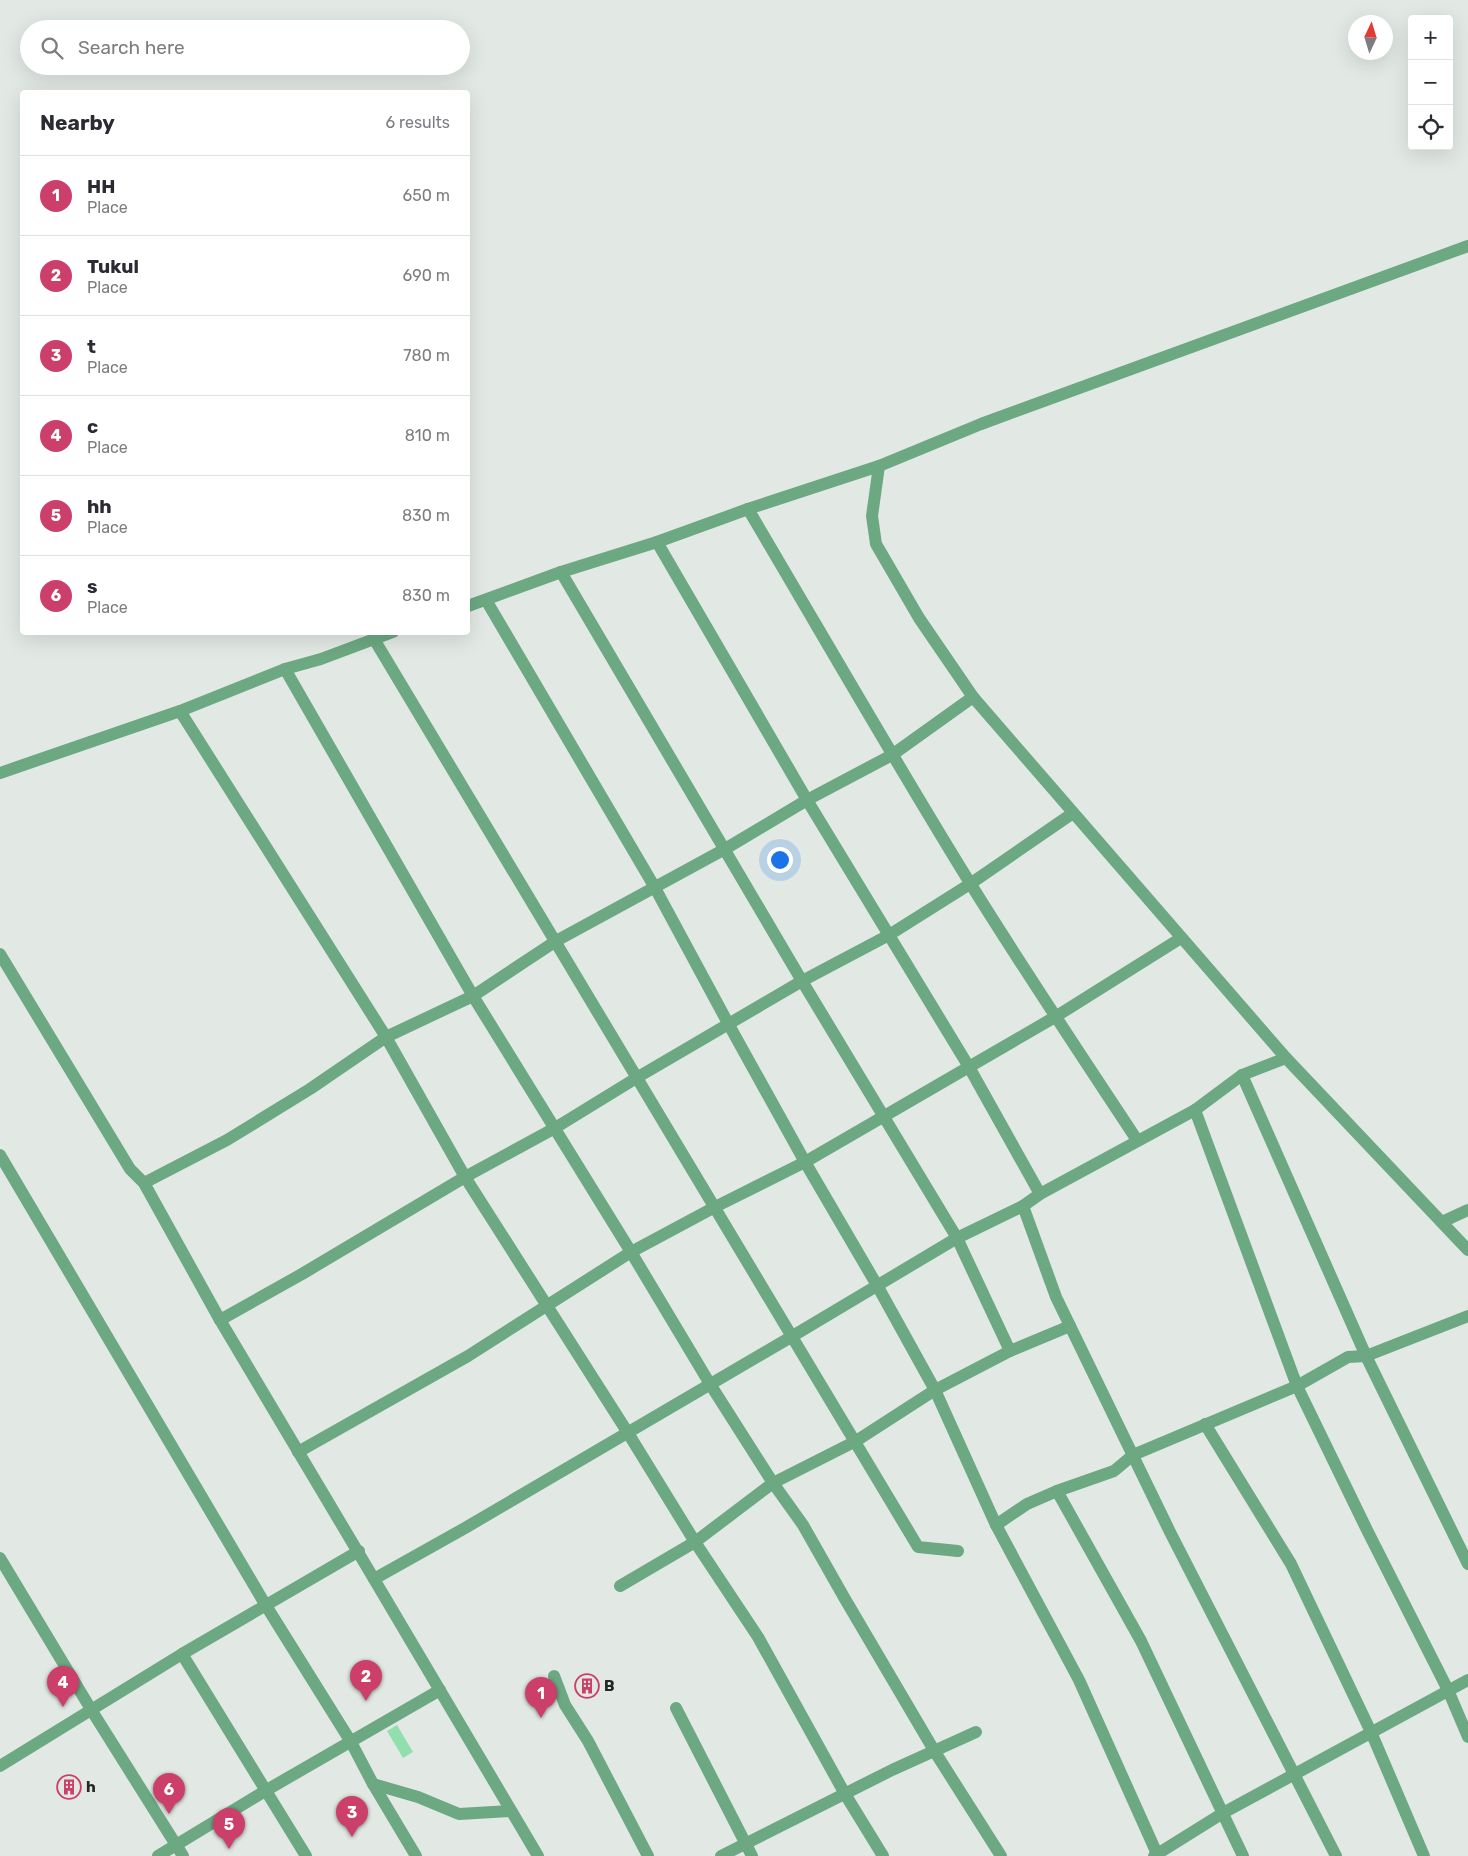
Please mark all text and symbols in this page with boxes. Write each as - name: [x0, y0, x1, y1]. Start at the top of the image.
- north arrow: [1348, 15, 1393, 60]
- map controls: [1408, 15, 1453, 150]
- button: +: [1408, 15, 1453, 60]
- search box: [20, 20, 470, 75]
- icon: search: [38, 34, 66, 62]
- text: Search here: [78, 36, 185, 59]
- button: −: [1408, 60, 1453, 105]
- button: locate: [1408, 105, 1453, 150]
- text: Nearby: [40, 110, 115, 135]
- text: 6 results: [385, 113, 450, 132]
- text: HH: [87, 175, 115, 198]
- text: 1: [52, 186, 60, 205]
- text: 650 m: [403, 186, 450, 205]
- text: Place: [87, 198, 128, 217]
- text: Tukul: [87, 255, 139, 278]
- text: 2: [51, 266, 61, 285]
- text: 690 m: [403, 266, 450, 285]
- text: Place: [87, 278, 128, 297]
- text: t: [87, 335, 96, 358]
- text: 3: [51, 346, 61, 365]
- text: 780 m: [403, 346, 450, 365]
- text: Place: [87, 358, 128, 377]
- text: c: [87, 415, 98, 438]
- text: 4: [51, 426, 61, 445]
- text: 810 m: [405, 426, 450, 445]
- text: Place: [87, 438, 128, 457]
- text: hh: [87, 495, 112, 518]
- text: 5: [51, 506, 61, 525]
- text: 830 m: [402, 506, 450, 525]
- text: Place: [87, 518, 128, 537]
- text: s: [87, 575, 98, 598]
- text: 6: [51, 586, 61, 605]
- text: 830 m: [402, 586, 450, 605]
- text: Place: [87, 598, 128, 617]
- your location: [767, 847, 793, 873]
- pin: 2: [350, 1660, 382, 1701]
- pin: 4: [47, 1666, 79, 1707]
- building icon: B: [574, 1673, 600, 1699]
- pin: 1: [525, 1677, 557, 1718]
- place label: B: [604, 1677, 615, 1695]
- pin: 6: [153, 1773, 185, 1814]
- building icon: h: [56, 1774, 82, 1800]
- place label: h: [86, 1778, 96, 1796]
- pin: 3: [336, 1796, 368, 1837]
- pin: 5: [213, 1808, 245, 1849]

